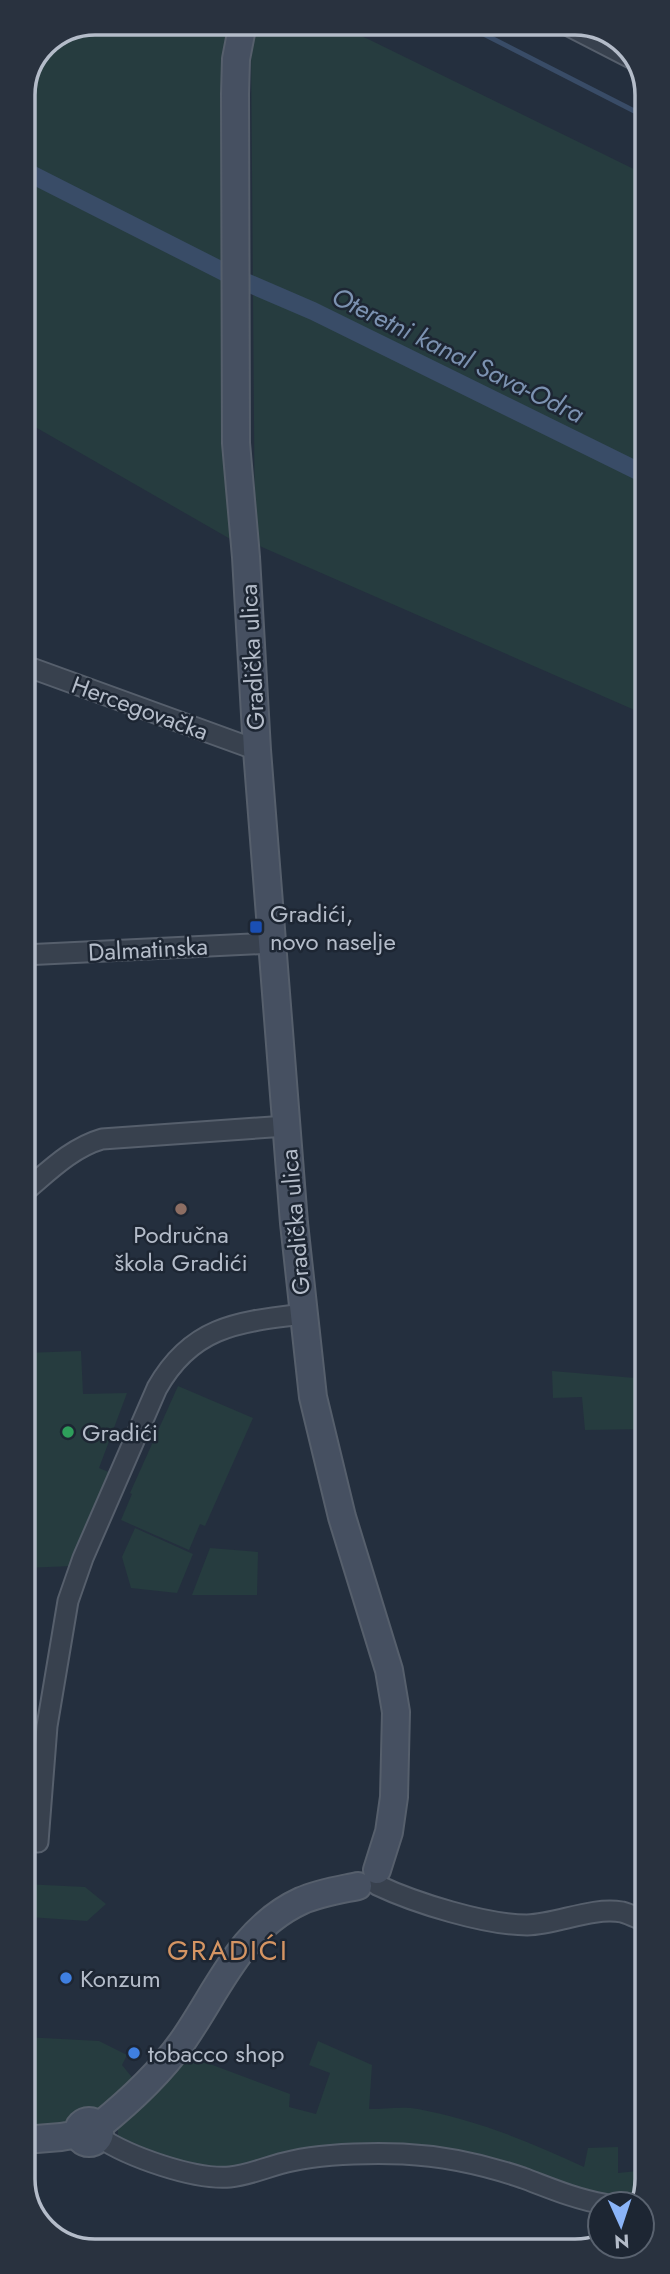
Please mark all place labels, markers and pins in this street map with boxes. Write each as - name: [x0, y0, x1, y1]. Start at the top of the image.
- place label: Gradići, novo naselje: [270, 896, 396, 959]
- marker: Gradići, novo naselje: [248, 919, 264, 935]
- marker: Područna škola Gradići: [173, 1201, 189, 1217]
- place label: Područna škola Gradići: [114, 1217, 248, 1280]
- place label: Gradići: [82, 1415, 158, 1450]
- marker: Gradići: [60, 1424, 76, 1440]
- place label: Konzum: [80, 1961, 161, 1996]
- marker: Konzum: [58, 1970, 74, 1986]
- place label: tobacco shop: [148, 2036, 284, 2071]
- marker: tobacco shop: [126, 2045, 142, 2061]

